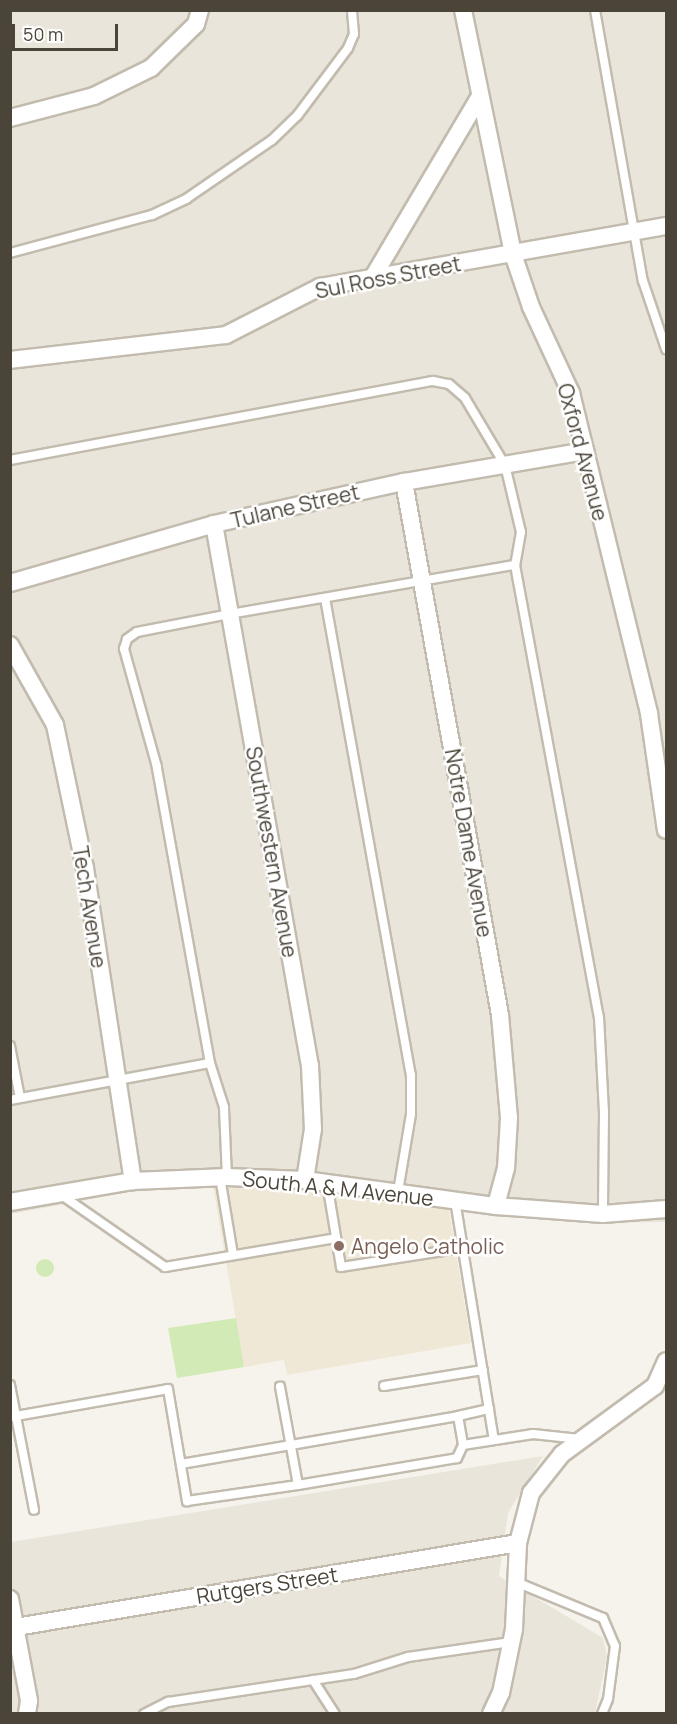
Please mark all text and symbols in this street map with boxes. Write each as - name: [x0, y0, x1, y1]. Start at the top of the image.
- scale bar: [15, 12, 122, 50]
- text: 50 m: [23, 22, 63, 46]
- street label: Sul Ross Street: [313, 251, 463, 303]
- street label: Oxford Avenue: [553, 381, 613, 523]
- street label: Tulane Street: [228, 479, 362, 533]
- street label: Southwestern Avenue: [241, 744, 303, 960]
- street label: Notre Dame Avenue: [440, 747, 498, 939]
- street label: Tech Avenue: [68, 844, 112, 970]
- street label: South A & M Avenue: [241, 1165, 435, 1211]
- place label: Angelo Catholic: [351, 1233, 504, 1259]
- marker: Angelo Catholic: [332, 1239, 346, 1253]
- street label: Rutgers Street: [194, 1561, 340, 1609]

